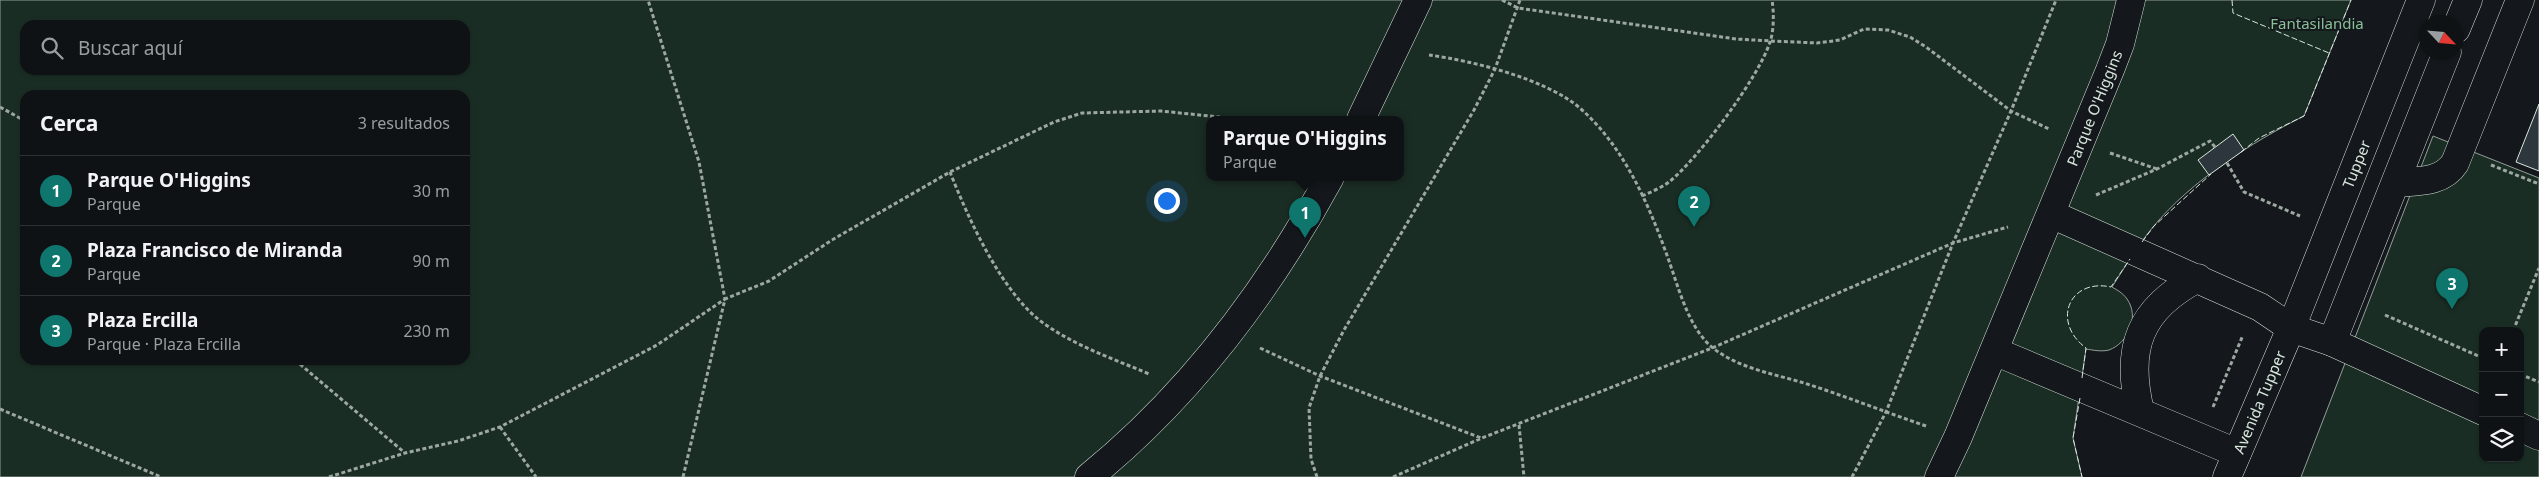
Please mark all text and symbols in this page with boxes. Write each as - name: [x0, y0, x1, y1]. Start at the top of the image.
- park label: Fantasilandia: [2270, 13, 2364, 33]
- north arrow: [2419, 15, 2464, 60]
- search box: [20, 20, 470, 75]
- icon: search: [38, 34, 66, 62]
- text: Buscar aquí: [78, 35, 183, 61]
- street label: Parque O'Higgins: [2062, 47, 2126, 169]
- text: Cerca: [40, 109, 98, 137]
- text: 3 resultados: [358, 112, 450, 134]
- popup: [1206, 116, 1404, 181]
- text: Parque O'Higgins: [1223, 125, 1387, 151]
- street label: Tupper: [2337, 137, 2375, 191]
- text: Parque: [1223, 151, 1277, 173]
- text: Parque O'Higgins: [87, 167, 251, 193]
- text: 1: [51, 180, 61, 202]
- text: 30 m: [413, 180, 450, 202]
- pin: 2: [1678, 186, 1710, 227]
- your location: [1154, 188, 1180, 214]
- text: Parque: [87, 193, 141, 215]
- pin: 1: [1289, 197, 1321, 238]
- text: Plaza Francisco de Miranda: [87, 237, 343, 263]
- text: 2: [51, 250, 61, 272]
- text: 90 m: [413, 250, 450, 272]
- text: Parque: [87, 263, 141, 285]
- pin: 3: [2436, 268, 2468, 309]
- text: Plaza Ercilla: [87, 307, 198, 333]
- text: 3: [51, 320, 61, 342]
- text: 230 m: [403, 320, 450, 342]
- map controls: [2479, 327, 2524, 462]
- button: +: [2479, 327, 2524, 372]
- text: Parque · Plaza Ercilla: [87, 333, 241, 355]
- street label: Avenida Tupper: [2228, 347, 2290, 457]
- button: −: [2479, 372, 2524, 417]
- button: layers: [2479, 417, 2524, 462]

